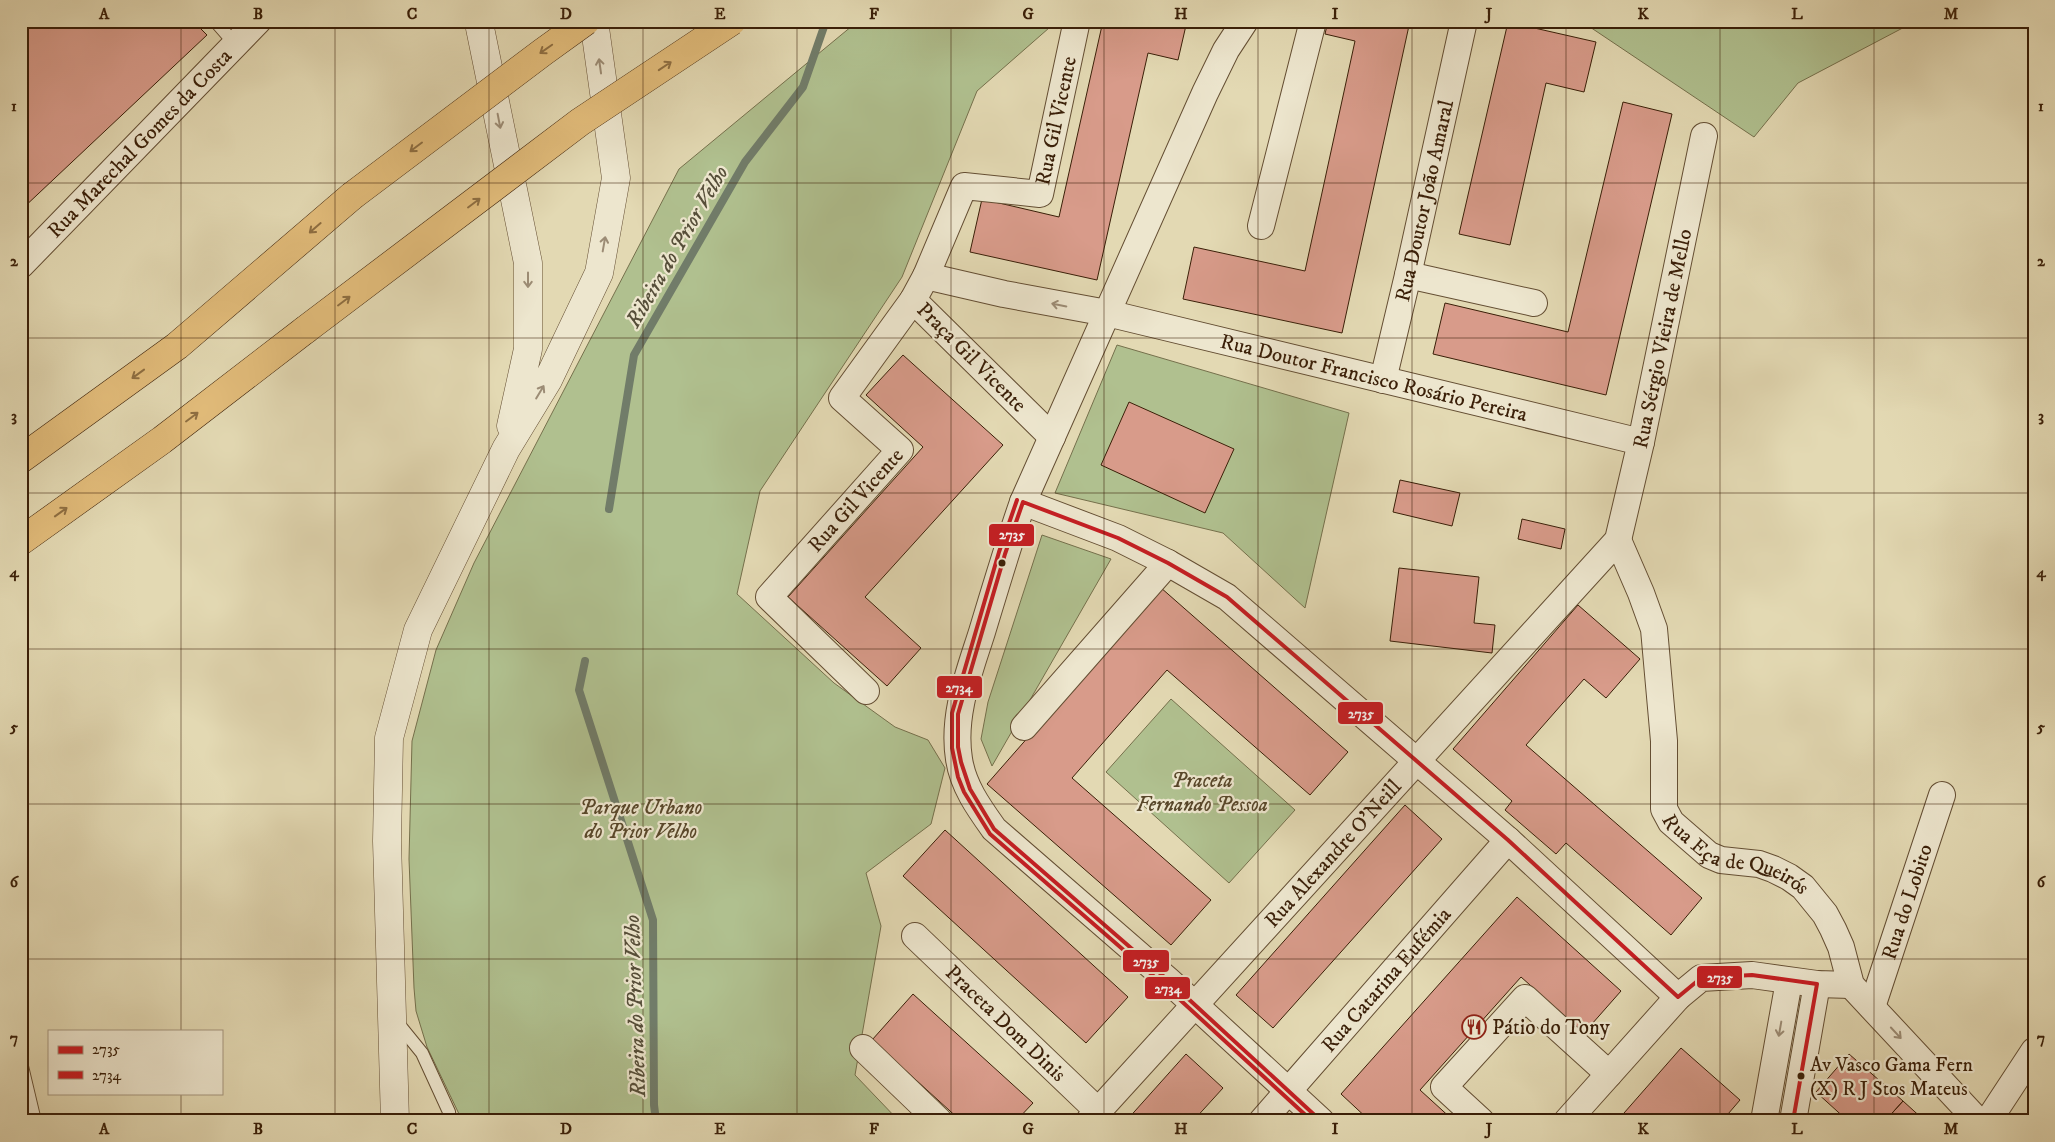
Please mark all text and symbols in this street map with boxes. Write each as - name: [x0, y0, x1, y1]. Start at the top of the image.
- text: A: [98, 4, 110, 24]
- text: B: [253, 4, 263, 24]
- text: C: [407, 4, 417, 24]
- text: D: [560, 4, 572, 24]
- text: E: [714, 4, 726, 24]
- text: F: [869, 4, 879, 24]
- text: G: [1022, 4, 1034, 24]
- text: H: [1174, 4, 1188, 24]
- text: I: [1332, 4, 1339, 24]
- text: J: [1484, 4, 1493, 24]
- text: K: [1637, 4, 1649, 24]
- text: L: [1791, 4, 1803, 24]
- text: M: [1944, 4, 1959, 24]
- street label: Rua Marechal Gomes da Costa: [42, 44, 238, 244]
- one-way arrow: [539, 44, 553, 54]
- street label: Rua Gil Vicente: [1030, 54, 1083, 188]
- one-way arrow: [595, 58, 605, 74]
- one-way arrow: [657, 61, 671, 71]
- text: 1: [11, 96, 17, 116]
- text: 1: [2038, 96, 2044, 116]
- street label: Rua Doutor João Amaral: [1390, 97, 1460, 304]
- one-way arrow: [495, 112, 504, 128]
- one-way arrow: [409, 142, 423, 152]
- water label: Ribeira do Prior Velho: [620, 161, 735, 333]
- one-way arrow: [467, 198, 481, 208]
- one-way arrow: [309, 222, 322, 233]
- street label: Rua Sérgio Vieira de Mello: [1628, 227, 1699, 451]
- one-way arrow: [600, 236, 610, 252]
- text: 2: [10, 251, 19, 271]
- text: 2: [2037, 251, 2046, 271]
- one-way arrow: [523, 272, 533, 288]
- one-way arrow: [337, 296, 351, 306]
- street label: Praça Gil Vicente: [911, 297, 1032, 418]
- one-way arrow: [1051, 299, 1067, 309]
- street label: Rua Doutor Francisco Rosário Pereira: [1218, 329, 1530, 428]
- one-way arrow: [132, 369, 145, 380]
- one-way arrow: [536, 386, 546, 400]
- text: 3: [11, 406, 17, 426]
- text: 3: [2038, 406, 2044, 426]
- one-way arrow: [185, 411, 198, 422]
- street label: Rua Gil Vicente: [803, 443, 910, 558]
- one-way arrow: [54, 507, 68, 517]
- line badge: 2735: [988, 523, 1035, 547]
- text: 2735: [999, 526, 1025, 544]
- unlabelled marker: [997, 558, 1007, 568]
- text: 4: [8, 562, 19, 582]
- text: 4: [2035, 562, 2046, 582]
- line badge: 2734: [936, 675, 983, 699]
- text: 2734: [945, 679, 974, 697]
- line badge: 2735: [1337, 701, 1384, 725]
- text: 2735: [1348, 705, 1374, 723]
- text: 5: [9, 717, 18, 737]
- text: 5: [2036, 717, 2045, 737]
- park label: Praceta Fernando Pessoa: [1136, 768, 1268, 818]
- street label: Rua Alexandre O'Neill: [1259, 774, 1408, 934]
- park label: Parque Urbano do Prior Velho: [580, 795, 703, 845]
- street label: Rua Eça de Queirós: [1655, 810, 1815, 900]
- street label: Rua do Lobito: [1877, 841, 1939, 963]
- text: 6: [10, 872, 20, 892]
- text: 6: [2037, 872, 2047, 892]
- street label: Rua Catarina Eufémia: [1316, 902, 1457, 1058]
- water label: Ribeira do Prior Velho: [619, 914, 652, 1098]
- line badge: 2735: [1122, 949, 1170, 973]
- text: 2735: [1133, 953, 1159, 971]
- street label: Praceta Dom Dinis: [939, 960, 1071, 1088]
- line badge: 2735: [1696, 965, 1743, 989]
- text: 2735: [1707, 969, 1733, 987]
- line badge: 2734: [1144, 976, 1191, 1000]
- text: 2734: [1154, 980, 1183, 998]
- restaurant icon: Pátio do Tony: [1461, 1014, 1487, 1040]
- place label: Pátio do Tony: [1492, 1015, 1611, 1041]
- one-way arrow: [1775, 1021, 1785, 1037]
- one-way arrow: [1890, 1027, 1902, 1040]
- text: 7: [10, 1028, 18, 1048]
- text: 7: [2037, 1028, 2045, 1048]
- legend: [48, 1030, 222, 1094]
- text: 2735: [92, 1040, 121, 1059]
- place label: Av Vasco Gama Fern (X) R J Stos Mateus: [1810, 1053, 1973, 1102]
- text: 2734: [92, 1066, 122, 1085]
- marker: Av Vasco Gama Fern (X) R J Stos Mateus: [1796, 1071, 1806, 1081]
- text: A: [98, 1119, 110, 1139]
- text: B: [253, 1119, 263, 1139]
- text: C: [407, 1119, 417, 1139]
- text: D: [560, 1119, 572, 1139]
- text: E: [714, 1119, 726, 1139]
- text: F: [869, 1119, 879, 1139]
- text: G: [1022, 1119, 1034, 1139]
- text: H: [1174, 1119, 1188, 1139]
- text: I: [1332, 1119, 1339, 1139]
- text: J: [1484, 1119, 1493, 1139]
- text: K: [1637, 1119, 1649, 1139]
- text: L: [1791, 1119, 1803, 1139]
- text: M: [1944, 1119, 1959, 1139]

